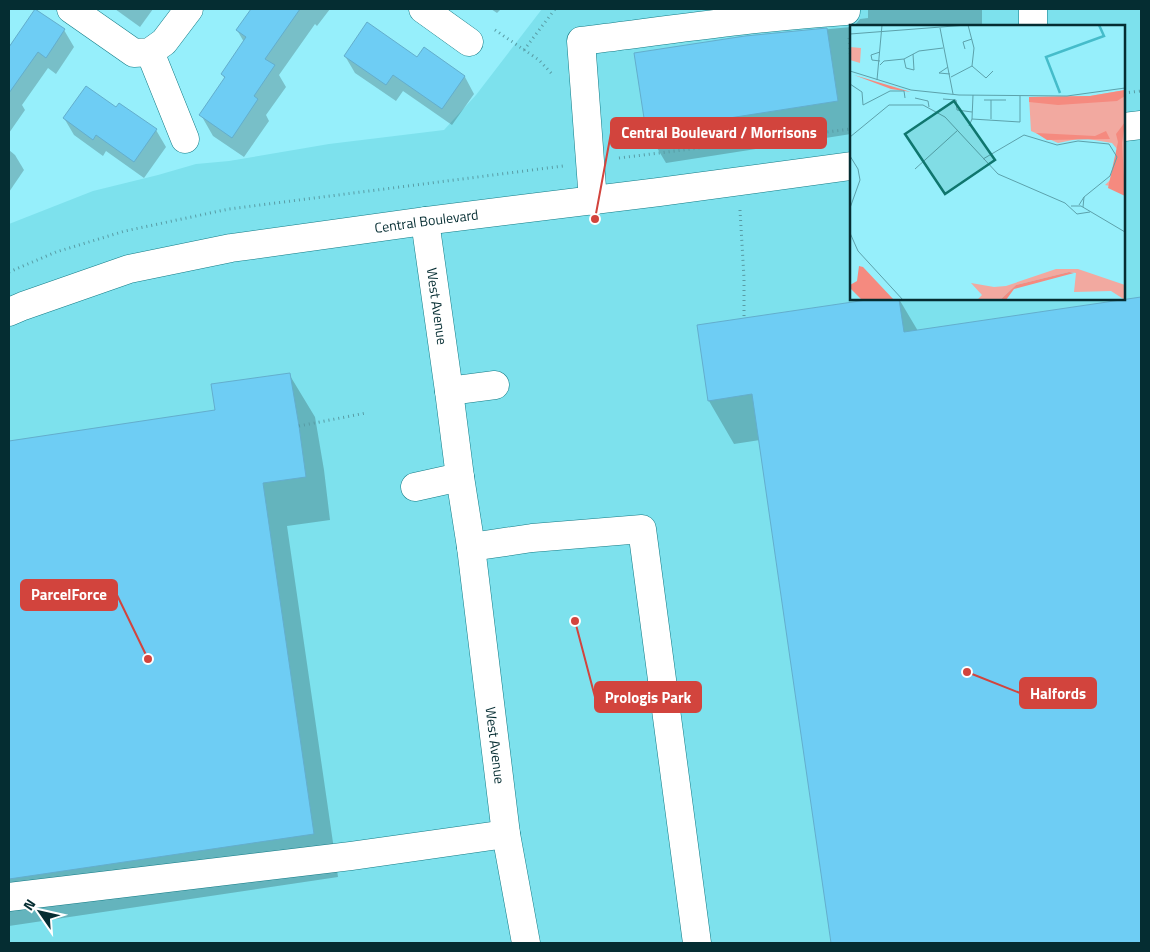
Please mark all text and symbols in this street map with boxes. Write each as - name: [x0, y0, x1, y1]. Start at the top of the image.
- inset map: [850, 25, 1125, 300]
- callout: Central Boulevard / Morrisons: [611, 118, 826, 148]
- text: Central Boulevard / Morrisons: [621, 121, 817, 144]
- street label: Central Boulevard: [373, 203, 480, 238]
- street label: West Avenue: [422, 266, 453, 346]
- callout: ParcelForce: [21, 580, 117, 610]
- text: ParcelForce: [31, 583, 107, 606]
- callout: Halfords: [1020, 678, 1096, 708]
- callout: Prologis Park: [595, 682, 701, 712]
- text: Halfords: [1030, 682, 1086, 705]
- text: Prologis Park: [605, 686, 691, 709]
- street label: West Avenue: [481, 705, 511, 785]
- north arrow: [15, 887, 65, 937]
- text: N: [17, 895, 40, 914]

